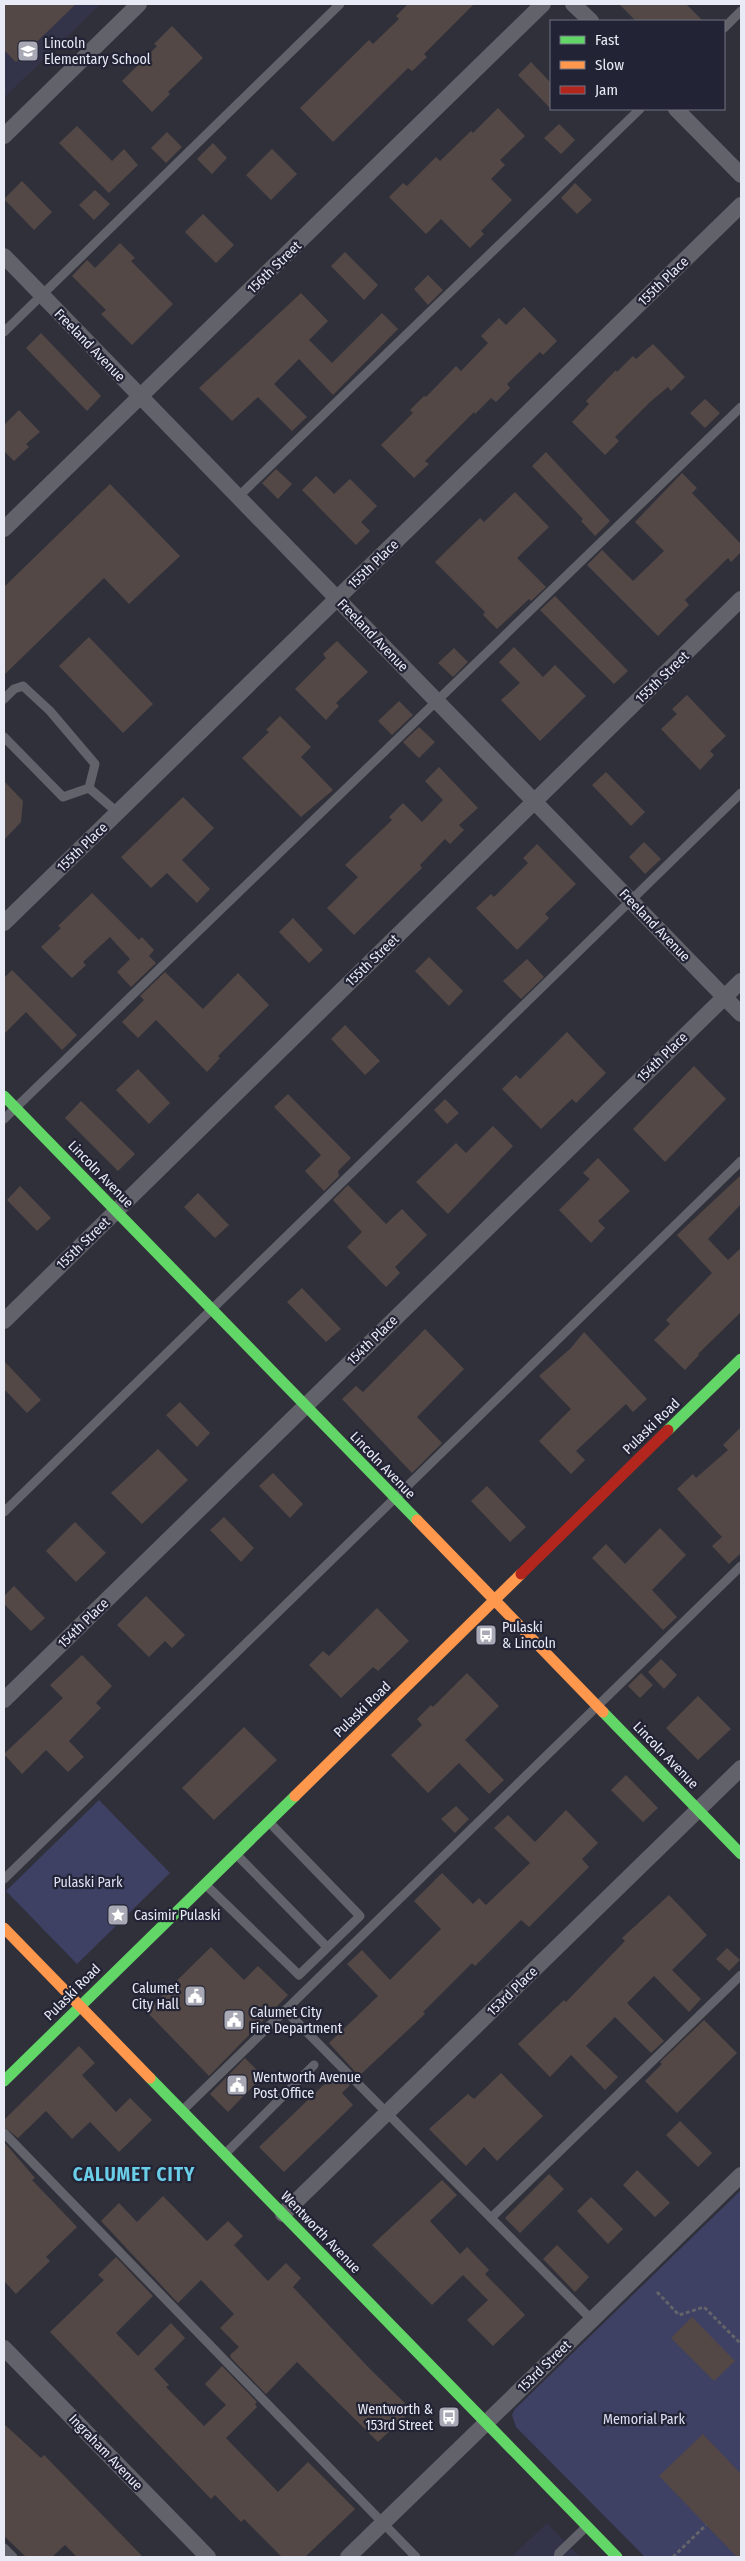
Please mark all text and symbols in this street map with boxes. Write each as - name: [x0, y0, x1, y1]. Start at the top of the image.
- legend: [550, 20, 725, 110]
- text: Fast: [595, 31, 619, 49]
- place label: Lincoln Elementary School: [44, 35, 151, 68]
- school or university icon: Lincoln Elementary School: [16, 39, 40, 63]
- text: Slow: [595, 56, 624, 74]
- text: Jam: [595, 81, 618, 99]
- street label: 156th Street: [244, 237, 305, 297]
- street label: 155th Place: [635, 253, 692, 310]
- street label: Freeland Avenue: [51, 305, 129, 385]
- street label: 155th Place: [345, 536, 402, 593]
- street label: Freeland Avenue: [334, 595, 412, 675]
- street label: 155th Street: [632, 647, 693, 707]
- street label: 155th Place: [54, 819, 111, 876]
- street label: Freeland Avenue: [616, 885, 694, 965]
- street label: 155th Street: [342, 930, 403, 990]
- street label: 154th Place: [633, 1029, 691, 1086]
- street label: Lincoln Avenue: [64, 1137, 137, 1211]
- street label: 155th Street: [53, 1213, 114, 1273]
- street label: 154th Place: [343, 1312, 401, 1369]
- street label: Pulaski Road: [619, 1395, 684, 1458]
- street label: Lincoln Avenue: [346, 1428, 419, 1502]
- street label: 154th Place: [54, 1595, 112, 1652]
- place label: Pulaski & Lincoln: [502, 1619, 556, 1652]
- bus stop icon: Pulaski & Lincoln: [474, 1623, 498, 1647]
- street label: Pulaski Road: [330, 1678, 395, 1741]
- street label: Lincoln Avenue: [629, 1718, 702, 1792]
- park label: Pulaski Park: [54, 1874, 123, 1891]
- place icon: Casimir Pulaski: [106, 1903, 130, 1927]
- place label: Casimir Pulaski: [134, 1907, 220, 1924]
- street label: Pulaski Road: [41, 1961, 104, 2024]
- street label: 153rd Place: [484, 1963, 541, 2020]
- place label: Calumet City Hall: [132, 1980, 179, 2013]
- public building icon: Calumet City Hall: [183, 1984, 207, 2008]
- place label: Calumet City Fire Department: [250, 2004, 343, 2037]
- public building icon: Calumet City Fire Department: [222, 2008, 246, 2032]
- place label: Wentworth Avenue Post Office: [253, 2069, 361, 2102]
- public building icon: Wentworth Avenue Post Office: [225, 2073, 249, 2097]
- district label: CALUMET CITY: [73, 2163, 195, 2186]
- street label: Wentworth Avenue: [277, 2188, 364, 2277]
- street label: 153rd Street: [514, 2336, 575, 2396]
- place label: Wentworth & 153rd Street: [358, 2401, 433, 2434]
- bus stop icon: Wentworth & 153rd Street: [437, 2405, 461, 2429]
- street label: Ingraham Avenue: [65, 2411, 146, 2494]
- park label: Memorial Park: [603, 2411, 685, 2428]

